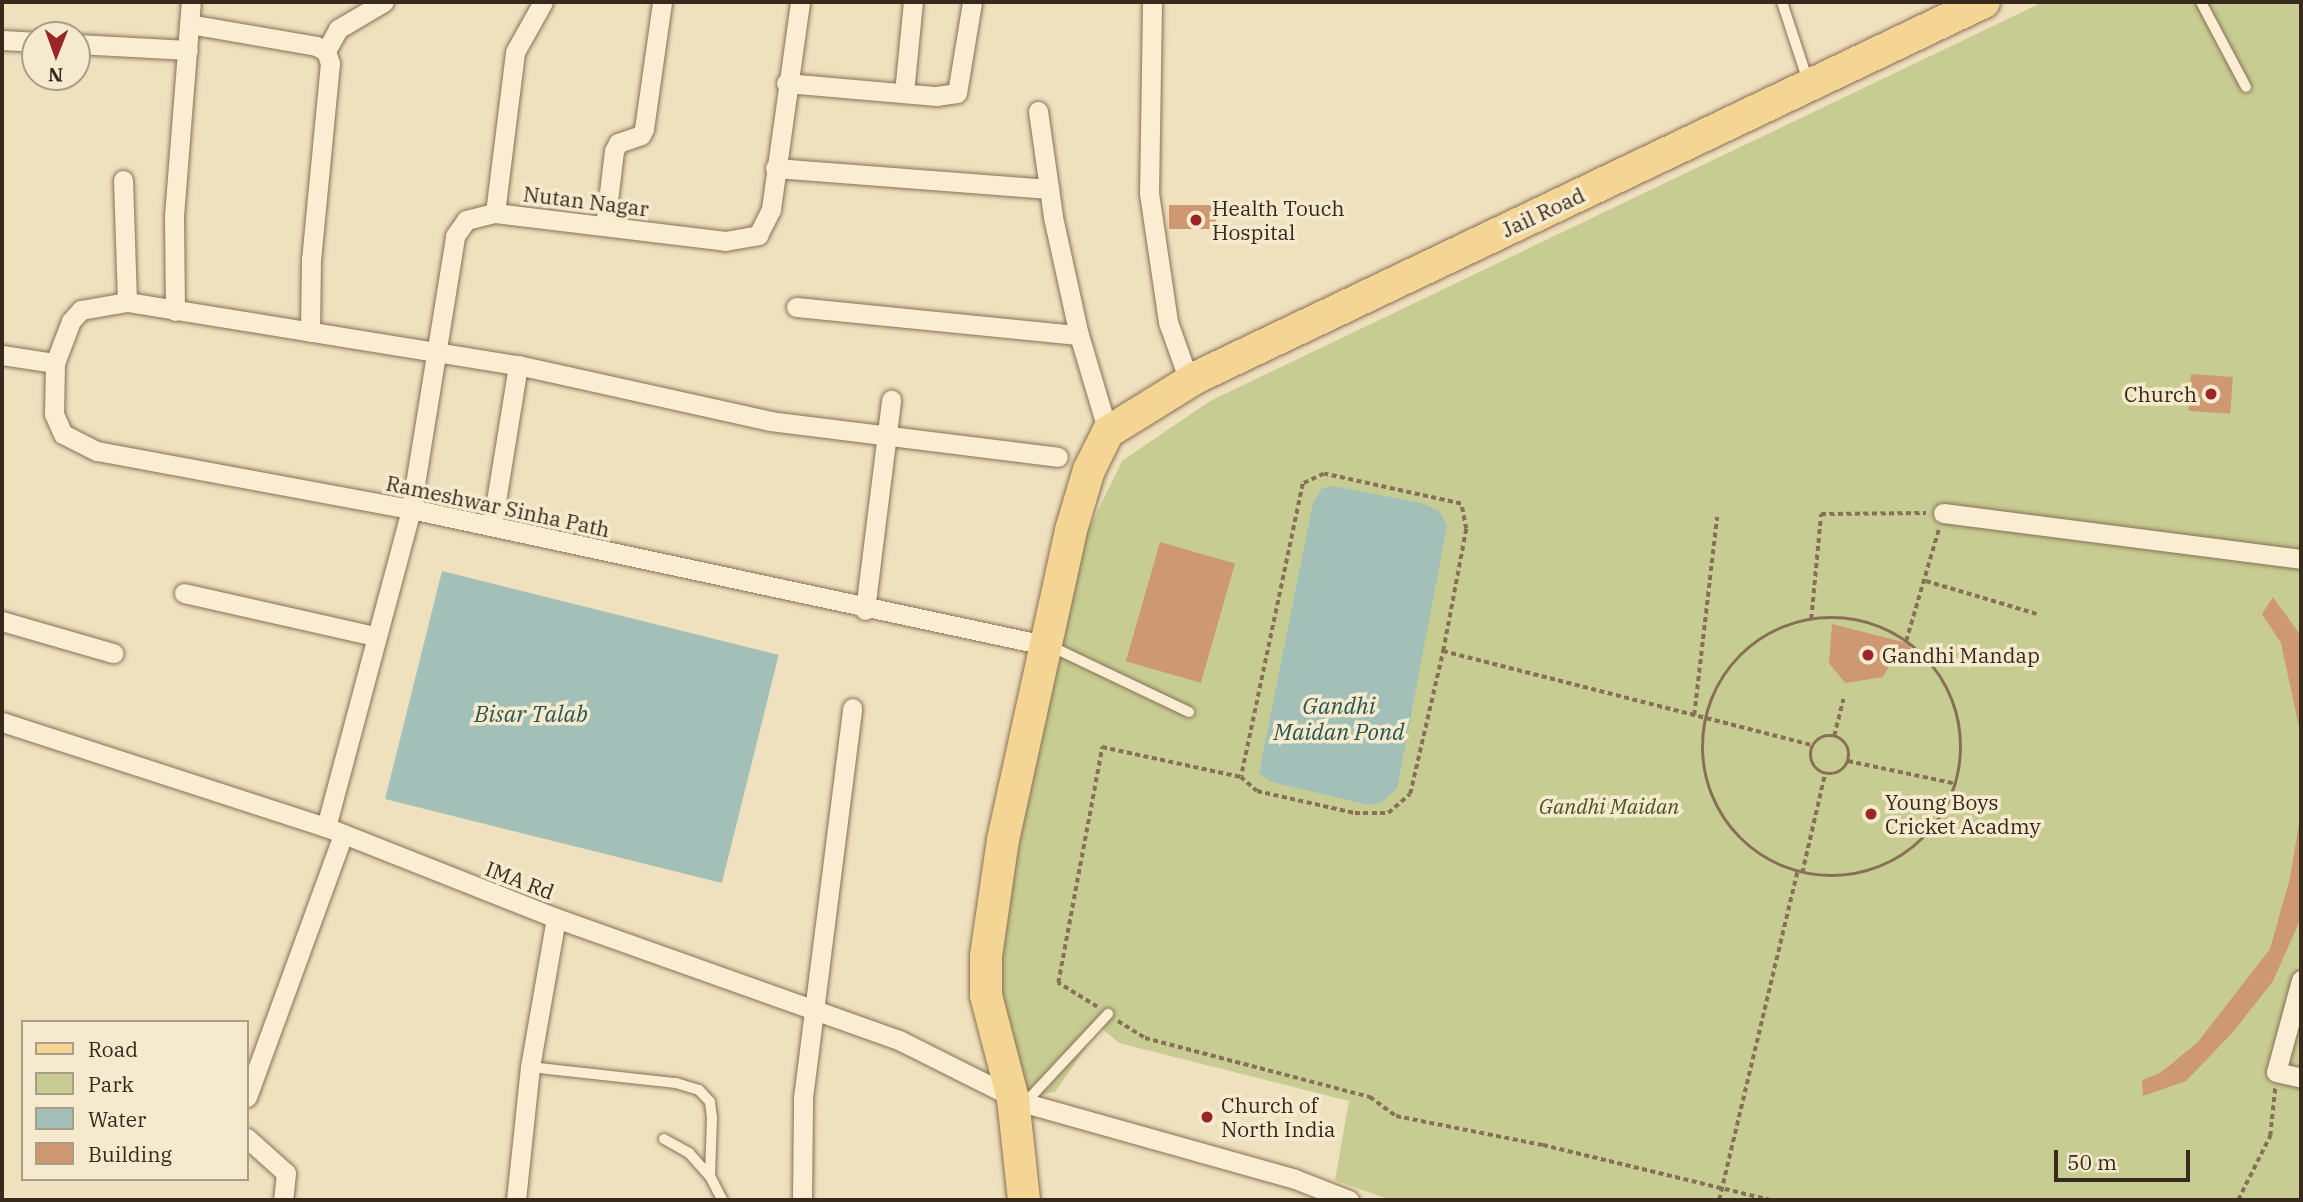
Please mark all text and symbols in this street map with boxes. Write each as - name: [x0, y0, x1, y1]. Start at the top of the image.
- north arrow: [21, 21, 91, 91]
- text: N: [48, 63, 63, 87]
- street label: Nutan Nagar: [522, 181, 650, 221]
- street label: Jail Road: [1497, 182, 1589, 242]
- place label: Health Touch Hospital: [1212, 195, 1345, 245]
- marker: Health Touch Hospital: [1186, 210, 1206, 230]
- place label: Church: [2124, 381, 2197, 407]
- marker: Church: [2203, 386, 2219, 402]
- street label: Rameshwar Sinha Path: [384, 470, 612, 542]
- place label: Gandhi Mandap: [1882, 642, 2040, 668]
- marker: Gandhi Mandap: [1860, 647, 1876, 663]
- water label: Gandhi Maidan Pond: [1274, 691, 1404, 745]
- water label: Bisar Talab: [474, 699, 588, 727]
- place label: Young Boys Cricket Acadmy: [1885, 789, 2041, 839]
- park label: Gandhi Maidan: [1539, 793, 1679, 819]
- marker: Young Boys Cricket Acadmy: [1863, 806, 1879, 822]
- street label: IMA Rd: [482, 855, 558, 905]
- legend: [21, 1020, 248, 1181]
- text: Road: [88, 1035, 138, 1063]
- text: Park: [88, 1070, 134, 1098]
- place label: Church of North India: [1221, 1092, 1336, 1142]
- text: Water: [88, 1105, 146, 1133]
- marker: Church of North India: [1199, 1109, 1215, 1125]
- scale bar: [2058, 1136, 2194, 1180]
- text: Building: [88, 1140, 172, 1168]
- text: 50 m: [2067, 1148, 2117, 1176]

